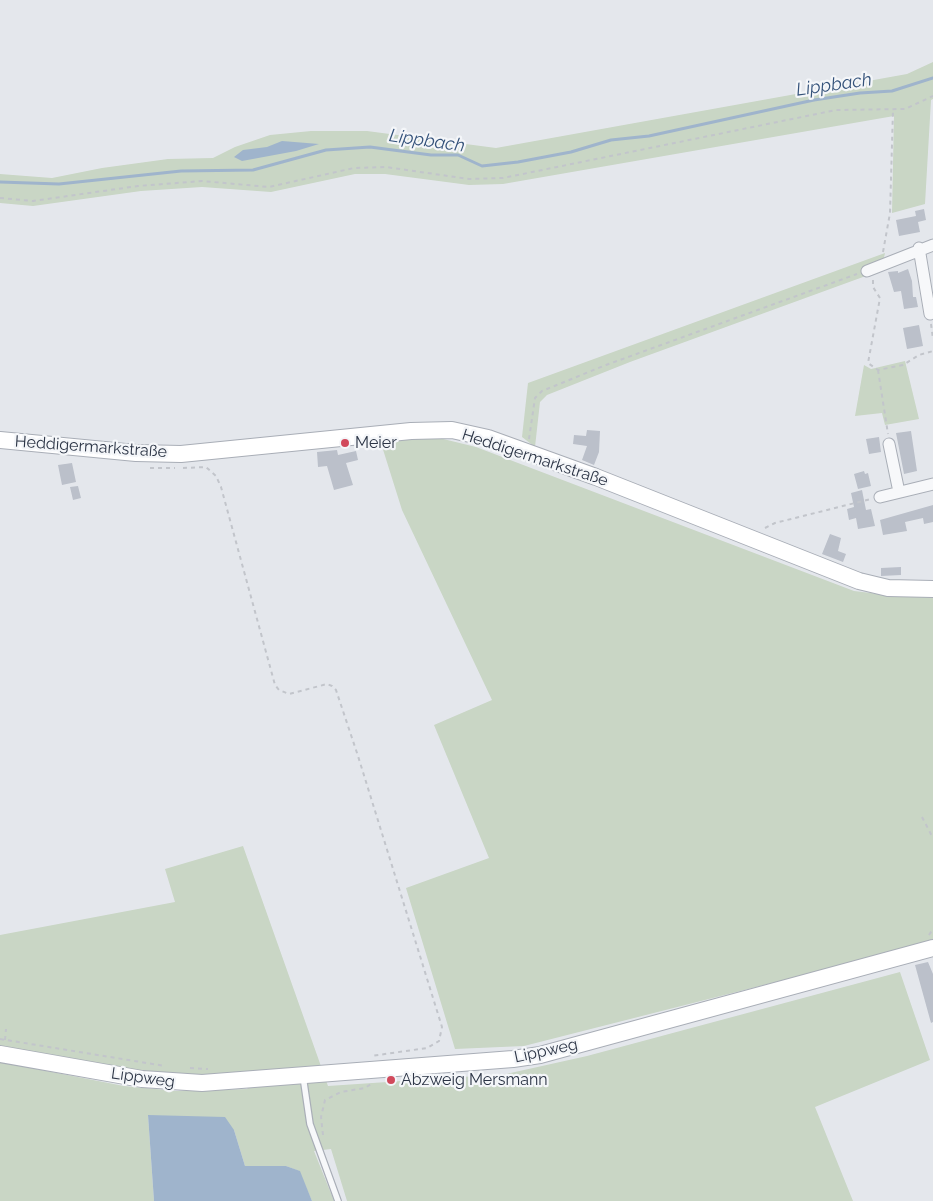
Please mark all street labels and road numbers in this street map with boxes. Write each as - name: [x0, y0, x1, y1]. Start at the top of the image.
- street label: Heddigermarkstraße: [460, 425, 610, 491]
- street label: Heddigermarkstraße: [14, 432, 168, 462]
- street label: Lippweg: [513, 1035, 579, 1067]
- street label: Lippweg: [110, 1064, 176, 1092]

